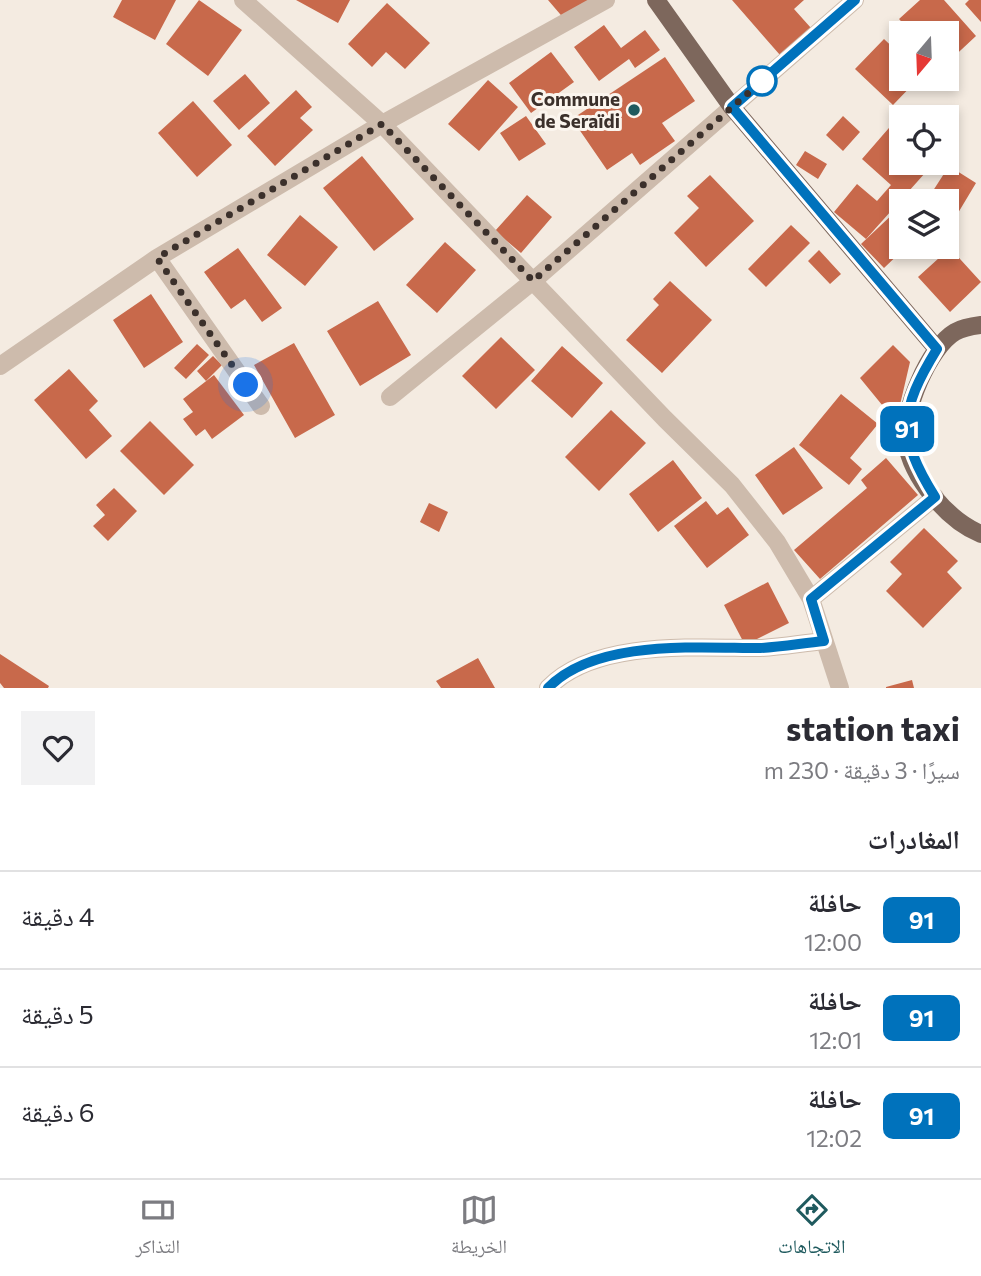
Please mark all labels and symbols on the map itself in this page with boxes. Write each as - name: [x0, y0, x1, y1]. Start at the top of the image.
- north arrow: [889, 21, 959, 91]
- unlabelled marker: [747, 66, 777, 96]
- place label: Commune de Seraïdi: [531, 87, 620, 132]
- marker: Commune de Seraïdi: [626, 102, 642, 118]
- your location: [228, 367, 263, 402]
- line badge: 91: [876, 406, 939, 452]

